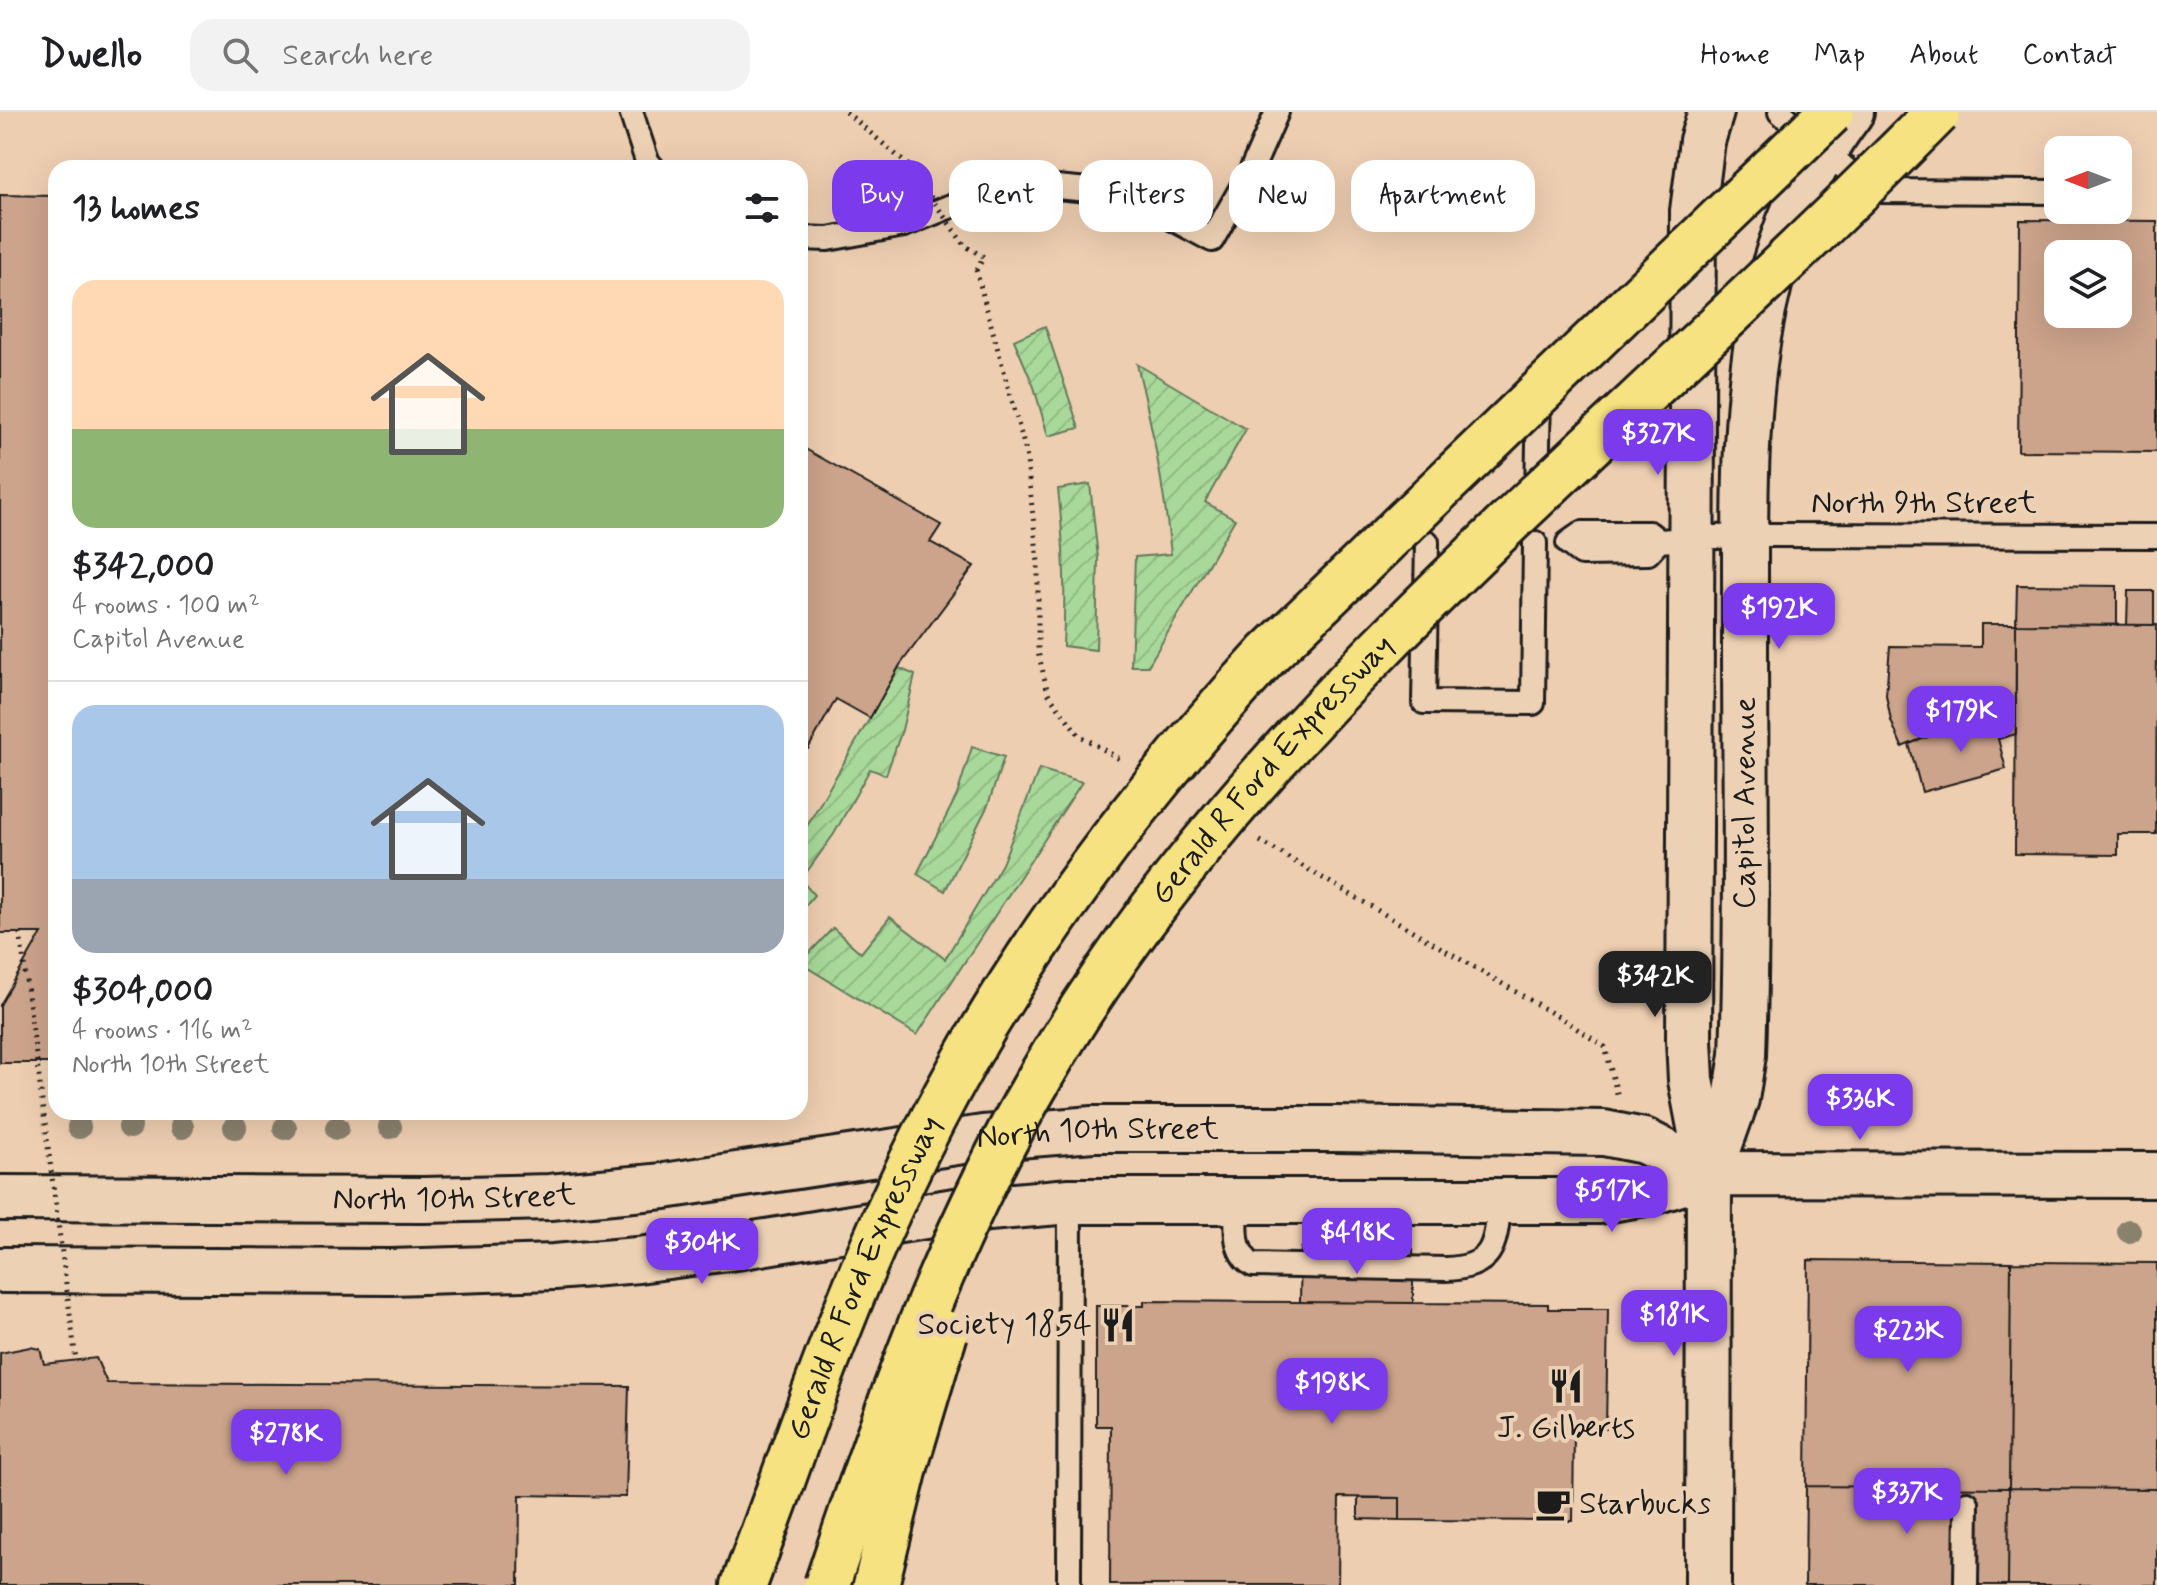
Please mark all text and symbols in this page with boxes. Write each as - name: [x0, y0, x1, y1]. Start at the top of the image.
- search box: [190, 19, 750, 91]
- text: Dwello: [40, 31, 142, 80]
- icon: search: [218, 33, 262, 77]
- text: Search here: [282, 36, 433, 75]
- text: Home: [1700, 37, 1770, 74]
- text: Map: [1814, 37, 1865, 74]
- text: About: [1909, 37, 1978, 74]
- text: Contact: [2022, 37, 2117, 74]
- north arrow: [2044, 136, 2132, 224]
- map controls: [2044, 136, 2132, 328]
- chip: Buy: [832, 160, 933, 232]
- chip: Rent: [949, 160, 1063, 232]
- chip: Filters: [1079, 160, 1213, 232]
- chip: New: [1229, 160, 1335, 232]
- chip: Apartment: [1351, 160, 1535, 232]
- text: 13 homes: [72, 186, 200, 231]
- icon: filters: [740, 186, 784, 230]
- button: layers: [2044, 240, 2132, 328]
- icon: home: [356, 332, 500, 476]
- pin: $327K: [1602, 409, 1714, 477]
- text: $327K: [1621, 418, 1695, 452]
- street label: North 9th Street: [1811, 482, 2037, 524]
- text: $342,000: [72, 544, 215, 589]
- pin: $192K: [1723, 583, 1835, 651]
- text: 4 rooms · 100 m²: [72, 589, 260, 623]
- text: $192K: [1741, 592, 1817, 626]
- text: Capitol Avenue: [72, 623, 245, 657]
- street label: Gerald R Ford Expressway: [1141, 625, 1403, 914]
- pin: $179K: [1905, 686, 2017, 754]
- text: $179K: [1925, 695, 1997, 729]
- street label: Capitol Avenue: [1724, 697, 1766, 909]
- icon: home: [356, 757, 500, 901]
- pin: $342K: [1599, 951, 1711, 1019]
- text: $342K: [1617, 960, 1693, 994]
- text: $304,000: [72, 969, 213, 1014]
- text: 4 rooms · 116 m²: [72, 1014, 253, 1048]
- text: North 10th Street: [72, 1048, 269, 1082]
- pin: $336K: [1804, 1074, 1916, 1142]
- text: $336K: [1826, 1083, 1894, 1117]
- street label: North 10th Street: [975, 1108, 1219, 1159]
- street label: Gerald R Ford Expressway: [778, 1109, 952, 1446]
- pin: $517K: [1556, 1166, 1668, 1234]
- street label: North 10th Street: [332, 1174, 577, 1221]
- text: $517K: [1575, 1175, 1649, 1209]
- pin: $418K: [1301, 1208, 1413, 1276]
- text: $418K: [1320, 1217, 1394, 1251]
- pin: $304K: [646, 1218, 758, 1286]
- text: $304K: [664, 1227, 740, 1261]
- pin: $181K: [1618, 1290, 1730, 1358]
- text: $181K: [1639, 1299, 1709, 1333]
- place label: Society 1854: [918, 1304, 1092, 1346]
- restaurant icon: Society 1854: [1099, 1306, 1137, 1344]
- pin: $223K: [1852, 1306, 1964, 1374]
- text: $223K: [1873, 1315, 1943, 1349]
- pin: $198K: [1276, 1358, 1388, 1426]
- text: $198K: [1295, 1367, 1369, 1401]
- restaurant icon: J. Gilberts: [1547, 1367, 1585, 1405]
- place label: J. Gilberts: [1497, 1407, 1635, 1449]
- pin: $278K: [230, 1409, 342, 1477]
- text: $278K: [249, 1418, 323, 1452]
- pin: $337K: [1851, 1468, 1963, 1536]
- text: $337K: [1872, 1477, 1942, 1511]
- place label: Starbucks: [1579, 1483, 1711, 1525]
- cafe icon: Starbucks: [1534, 1485, 1572, 1523]

